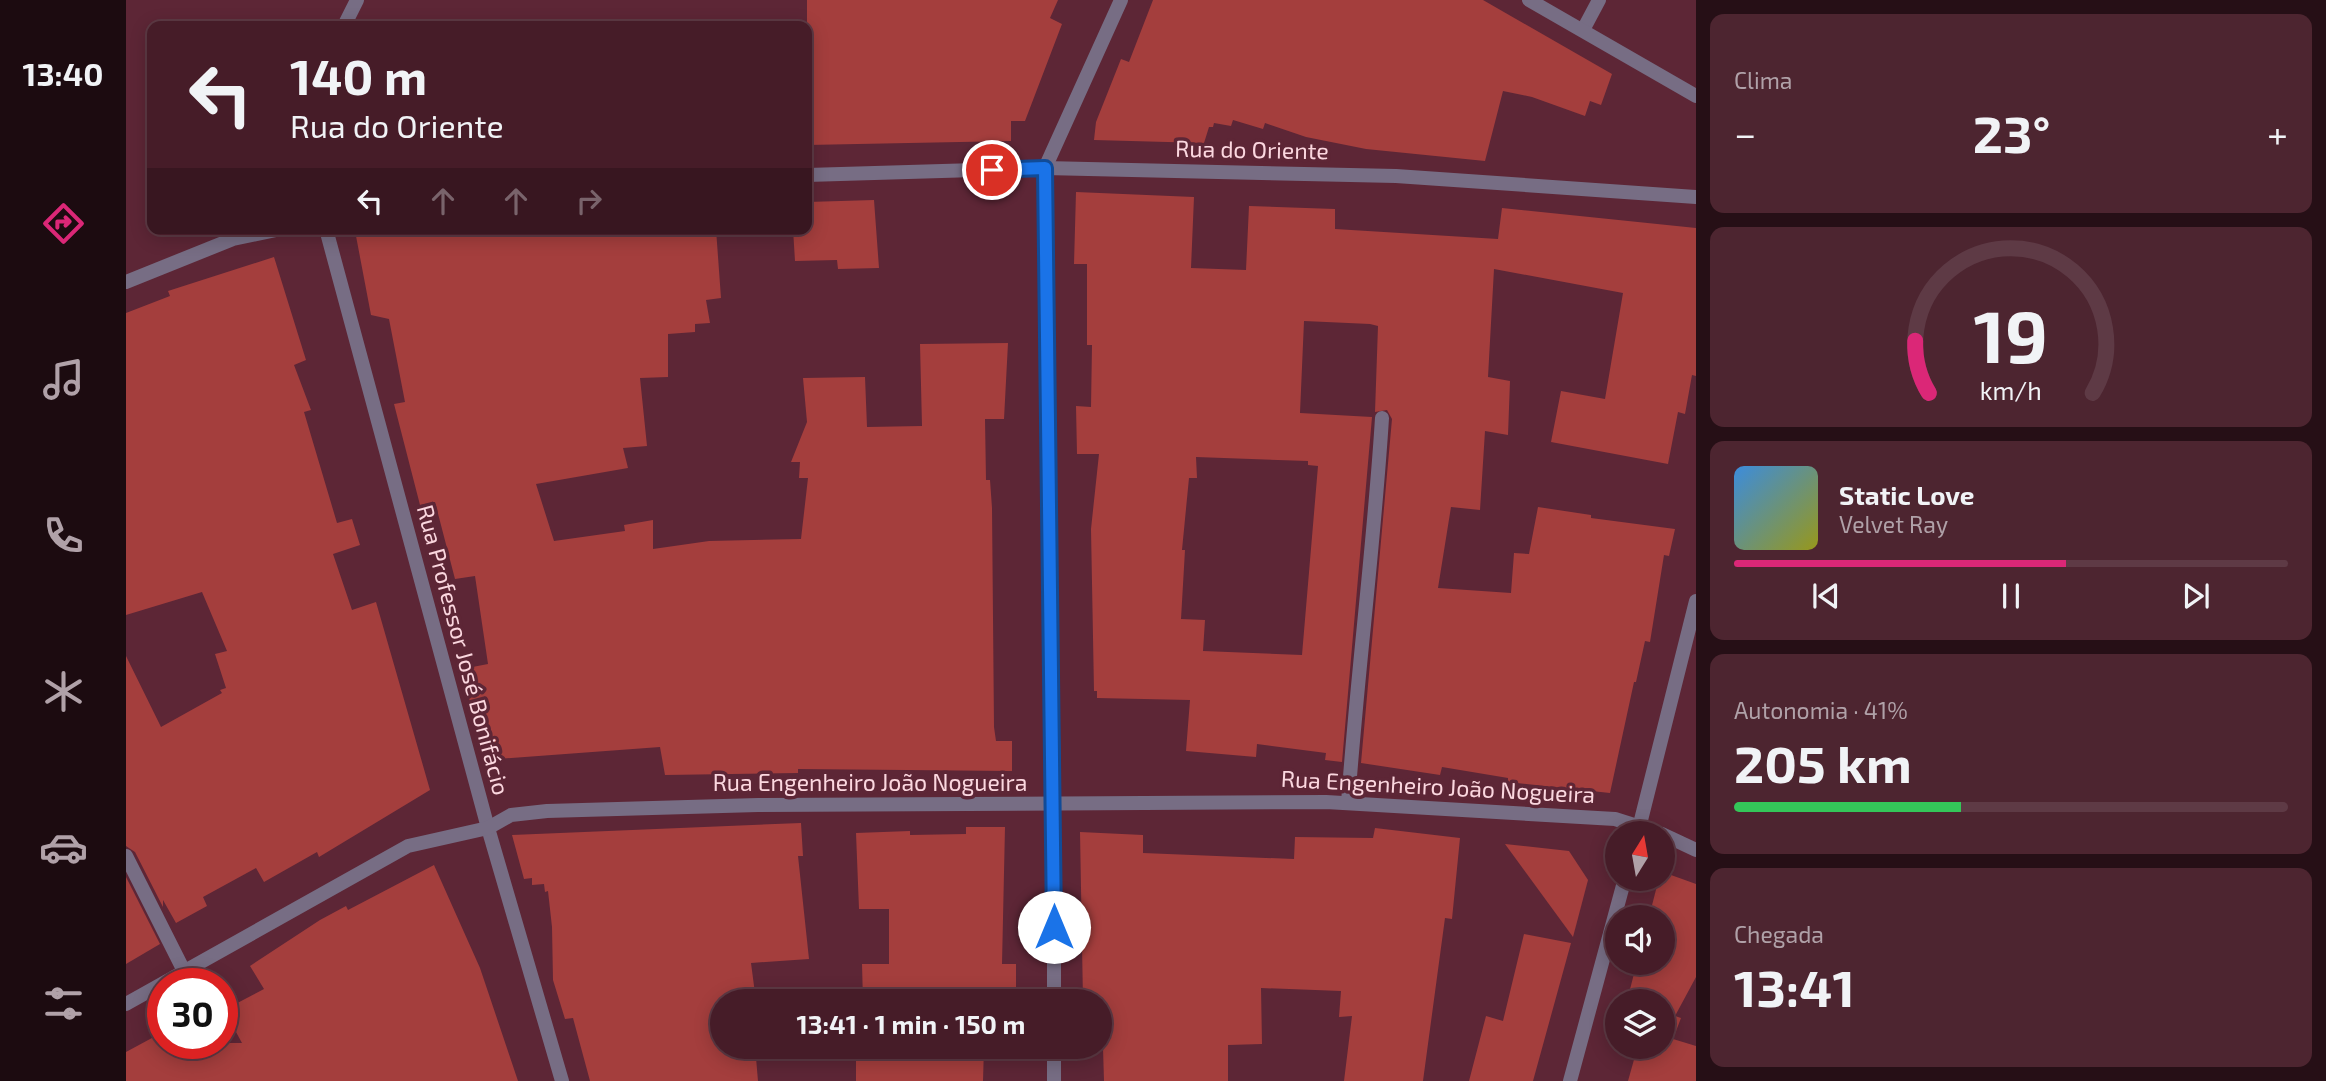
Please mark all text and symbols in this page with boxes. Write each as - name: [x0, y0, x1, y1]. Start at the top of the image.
- text: 140 m: [290, 46, 427, 105]
- icon: left: [175, 49, 266, 140]
- text: 13:40: [23, 54, 103, 92]
- text: Clima: [1734, 66, 1792, 94]
- text: 23°: [1973, 101, 2050, 163]
- text: Rua do Oriente: [290, 106, 504, 144]
- text: −: [1734, 110, 1756, 156]
- text: +: [2267, 110, 2288, 156]
- street label: Rua do Oriente: [1175, 134, 1329, 164]
- pin: [962, 140, 1022, 200]
- icon: arrive: [973, 151, 1011, 189]
- icon: left: [351, 182, 389, 220]
- icon: ahead: [424, 182, 462, 220]
- icon: ahead: [497, 182, 535, 220]
- icon: right: [570, 182, 608, 220]
- icon: directions: [39, 199, 88, 248]
- text: 19: [1974, 291, 2048, 379]
- icon: music: [39, 355, 88, 404]
- text: km/h: [1980, 375, 2042, 405]
- text: Static Love: [1839, 479, 1975, 510]
- street label: Rua Professor José Bonifácio: [412, 502, 516, 798]
- text: Velvet Ray: [1839, 510, 1948, 538]
- icon: phone: [39, 511, 88, 560]
- icon: previous: [1807, 577, 1845, 615]
- icon: pause: [1992, 577, 2030, 615]
- icon: next: [2177, 577, 2215, 615]
- icon: climate: [39, 667, 88, 716]
- text: Autonomia · 41%: [1734, 696, 1908, 724]
- text: 205 km: [1734, 731, 1912, 793]
- street label: Rua Engenheiro João Nogueira: [1280, 764, 1596, 808]
- street label: Rua Engenheiro João Nogueira: [713, 768, 1027, 796]
- north arrow: [1605, 821, 1675, 891]
- map controls: [1605, 821, 1675, 1059]
- icon: car: [39, 823, 88, 872]
- position arrow: [1017, 890, 1091, 964]
- button: sound: [1605, 905, 1675, 975]
- text: Chegada: [1734, 920, 1824, 948]
- text: 13:41: [1734, 955, 1855, 1017]
- speed limit sign: 30: [147, 968, 238, 1059]
- icon: filters: [39, 979, 88, 1028]
- button: layers: [1605, 989, 1675, 1059]
- text: 13:41 · 1 min · 150 m: [796, 1008, 1026, 1039]

